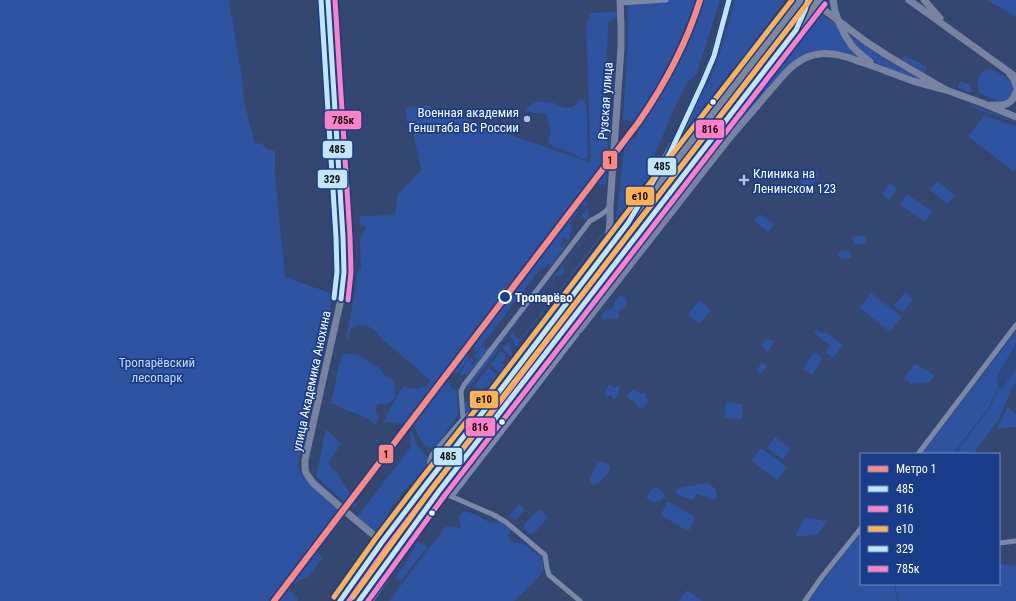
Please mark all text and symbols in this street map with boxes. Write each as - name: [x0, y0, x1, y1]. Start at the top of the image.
- street label: Рузская улица: [595, 62, 616, 140]
- unlabelled marker: [708, 97, 718, 107]
- place label: Военная академия Генштаба ВС России: [408, 105, 519, 135]
- line badge: 785к: [324, 110, 362, 130]
- text: 785к: [332, 114, 355, 127]
- marker: Военная академия Генштаба ВС России: [522, 114, 532, 124]
- line badge: 816: [695, 119, 725, 139]
- text: 816: [702, 123, 719, 136]
- line badge: 485: [322, 140, 353, 159]
- text: 485: [329, 143, 346, 156]
- line badge: 1: [602, 150, 618, 170]
- text: 1: [607, 154, 613, 167]
- line badge: 485: [647, 157, 677, 176]
- text: 485: [654, 160, 671, 173]
- place label: Клиника на Ленинском 123: [753, 166, 836, 196]
- line badge: 329: [317, 169, 348, 189]
- text: 329: [324, 173, 340, 186]
- marker: Клиника на Ленинском 123: [738, 174, 750, 186]
- line badge: е10: [625, 186, 655, 206]
- text: е10: [632, 190, 649, 203]
- marker: Тропарёво: [498, 290, 512, 304]
- place label: Тропарёво: [515, 290, 573, 305]
- street label: улица Академика Анохина: [289, 309, 334, 453]
- park label: Тропарёвский лесопарк: [119, 355, 195, 385]
- line badge: е10: [469, 390, 499, 409]
- text: е10: [476, 393, 493, 406]
- line badge: 816: [465, 417, 496, 437]
- unlabelled marker: [497, 417, 507, 427]
- text: 816: [472, 421, 489, 434]
- line badge: 1: [378, 444, 394, 464]
- line badge: 485: [433, 447, 463, 466]
- text: 1: [383, 448, 389, 461]
- text: 485: [440, 450, 457, 463]
- legend: [860, 453, 1000, 585]
- text: Метро 1: [896, 462, 936, 476]
- text: 485: [896, 482, 914, 496]
- text: 816: [896, 502, 914, 516]
- unlabelled marker: [427, 508, 437, 518]
- text: е10: [896, 522, 914, 536]
- text: 329: [896, 542, 914, 556]
- text: 785к: [896, 562, 920, 576]

